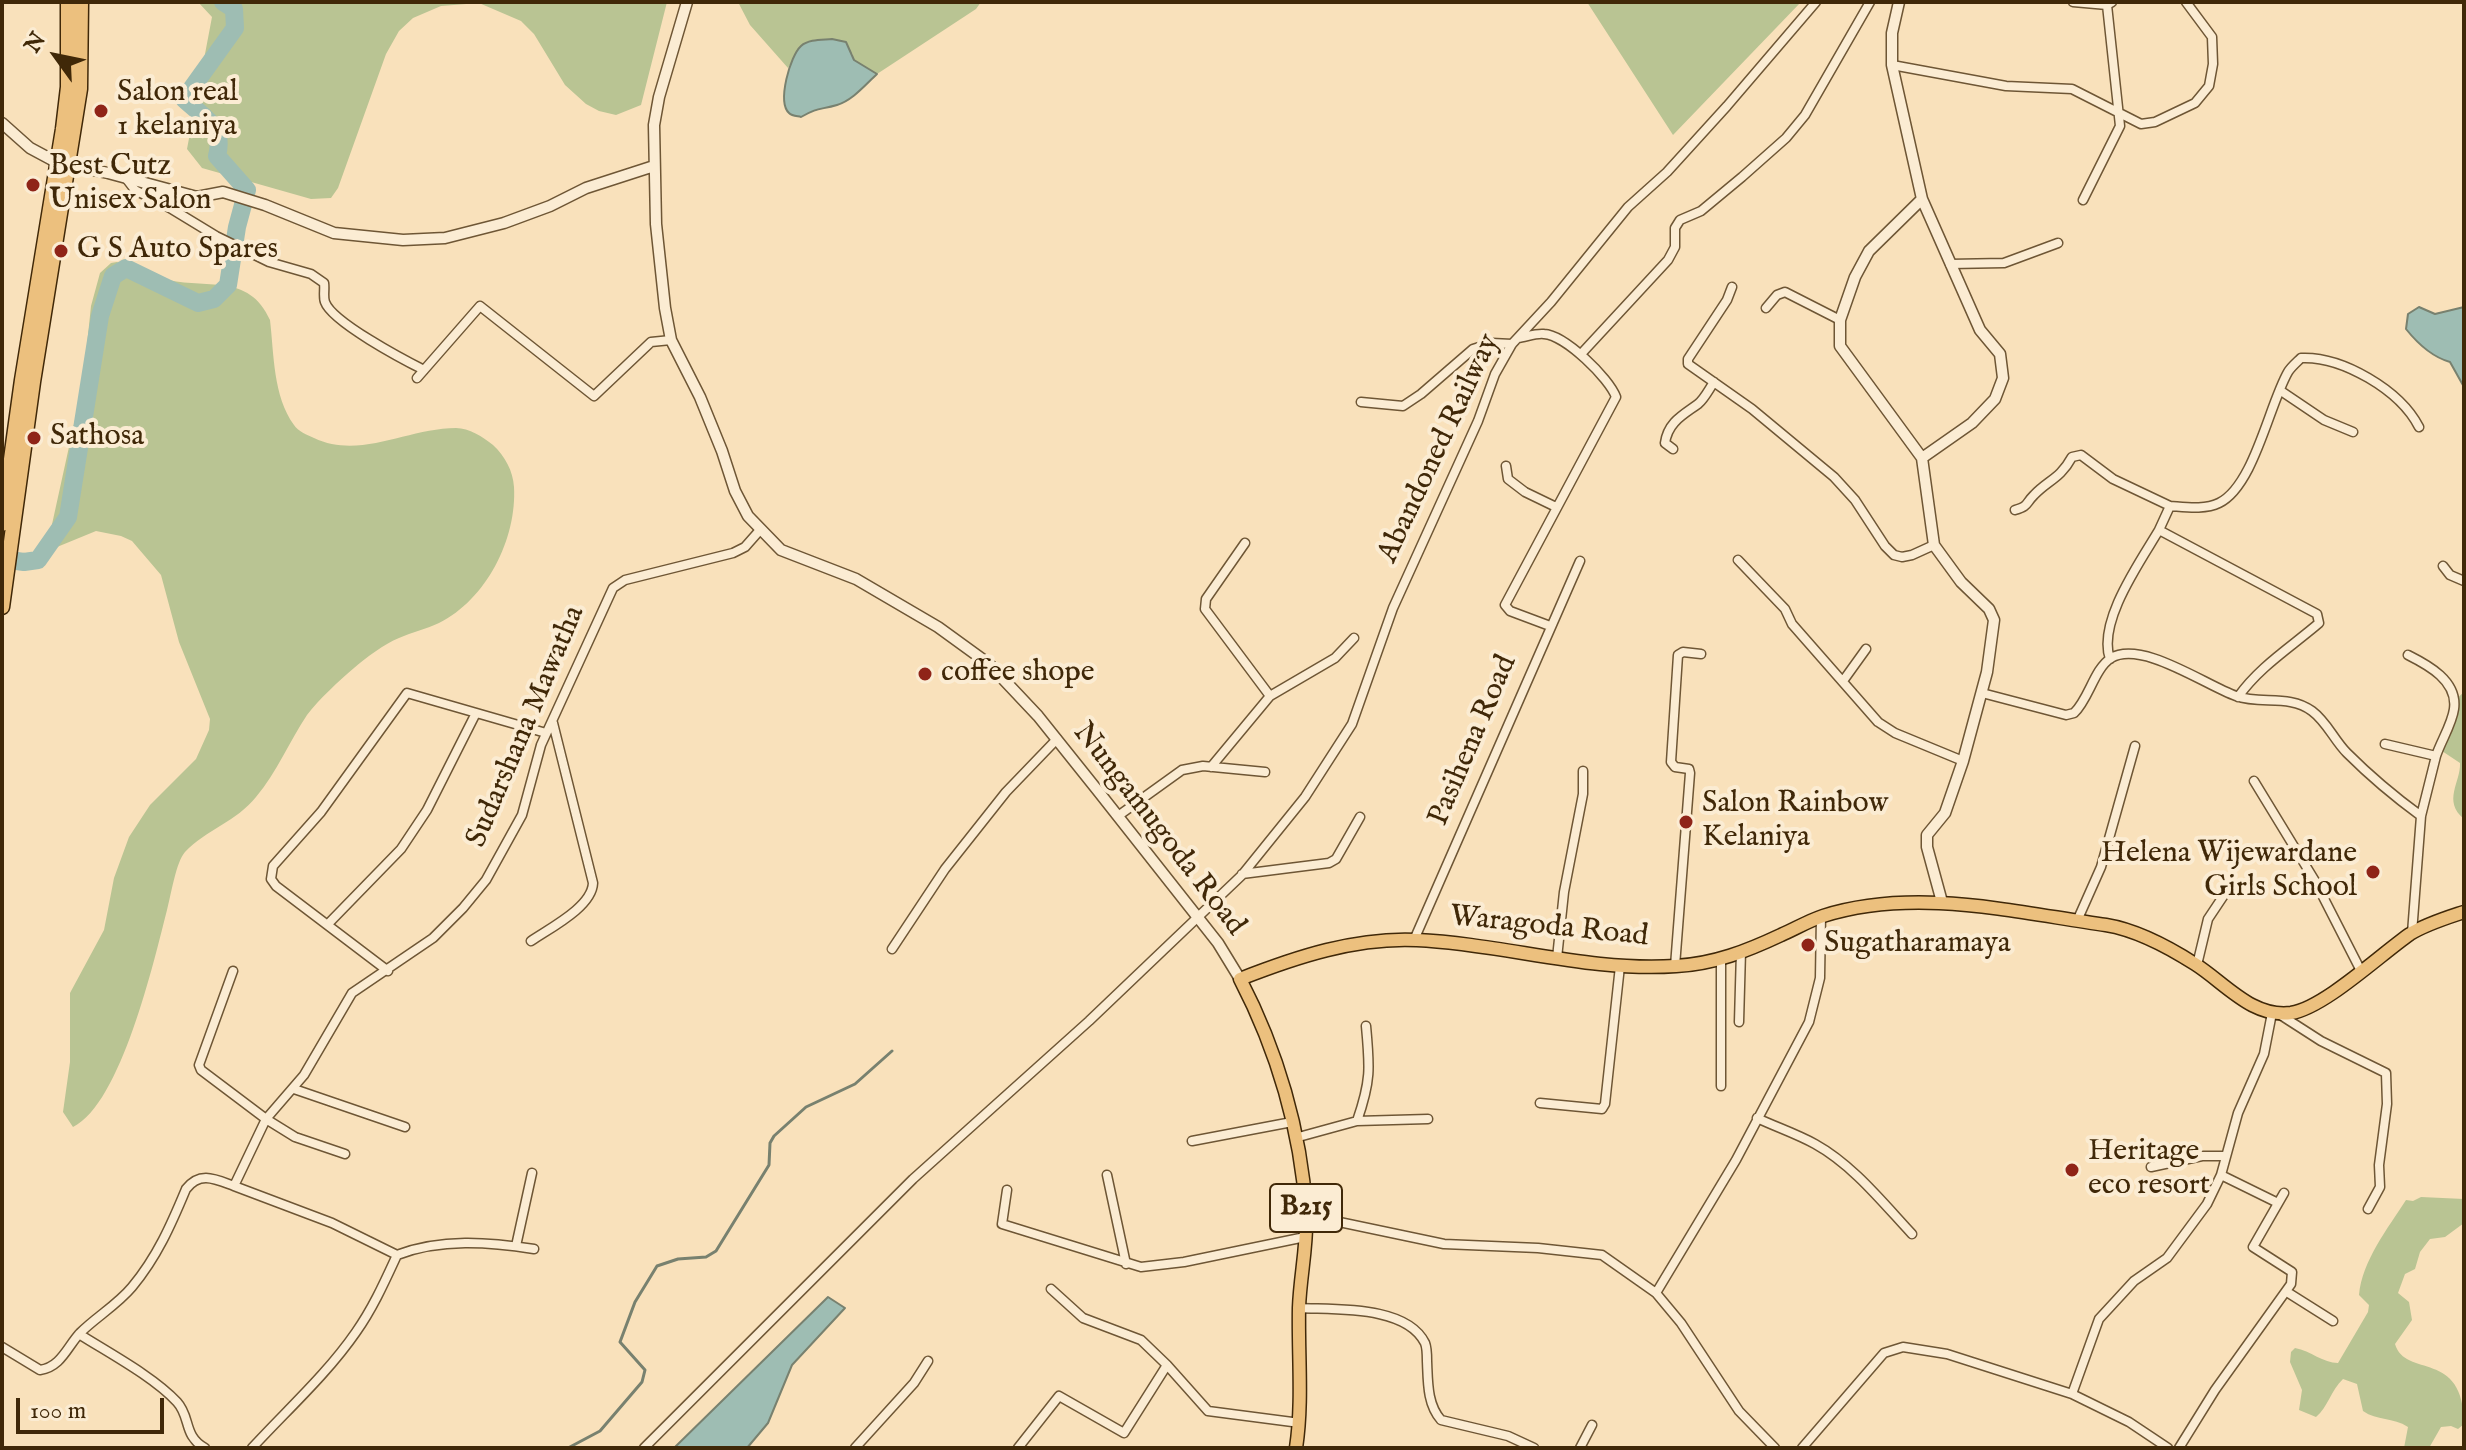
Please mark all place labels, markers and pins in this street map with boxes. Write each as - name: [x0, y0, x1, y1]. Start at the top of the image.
- place label: Salon real 1 kelaniya: [117, 76, 238, 146]
- marker: Salon real 1 kelaniya: [92, 102, 110, 120]
- place label: Best Cutz Unisex Salon: [49, 150, 212, 220]
- marker: Best Cutz Unisex Salon: [24, 176, 42, 194]
- place label: G S Auto Spares: [77, 233, 278, 269]
- marker: G S Auto Spares: [52, 242, 70, 260]
- place label: Sathosa: [50, 420, 144, 456]
- marker: Sathosa: [25, 429, 43, 447]
- place label: coffee shope: [941, 656, 1095, 692]
- marker: coffee shope: [916, 665, 934, 683]
- place label: Salon Rainbow Kelaniya: [1702, 787, 1888, 858]
- marker: Salon Rainbow Kelaniya: [1677, 813, 1695, 831]
- place label: Helena Wijewardane Girls School: [2101, 837, 2357, 908]
- marker: Helena Wijewardane Girls School: [2364, 863, 2382, 881]
- place label: Sugatharamaya: [1824, 927, 2011, 963]
- marker: Sugatharamaya: [1799, 936, 1817, 954]
- place label: Heritage eco resort: [2088, 1135, 2210, 1206]
- marker: Heritage eco resort: [2063, 1161, 2081, 1179]

